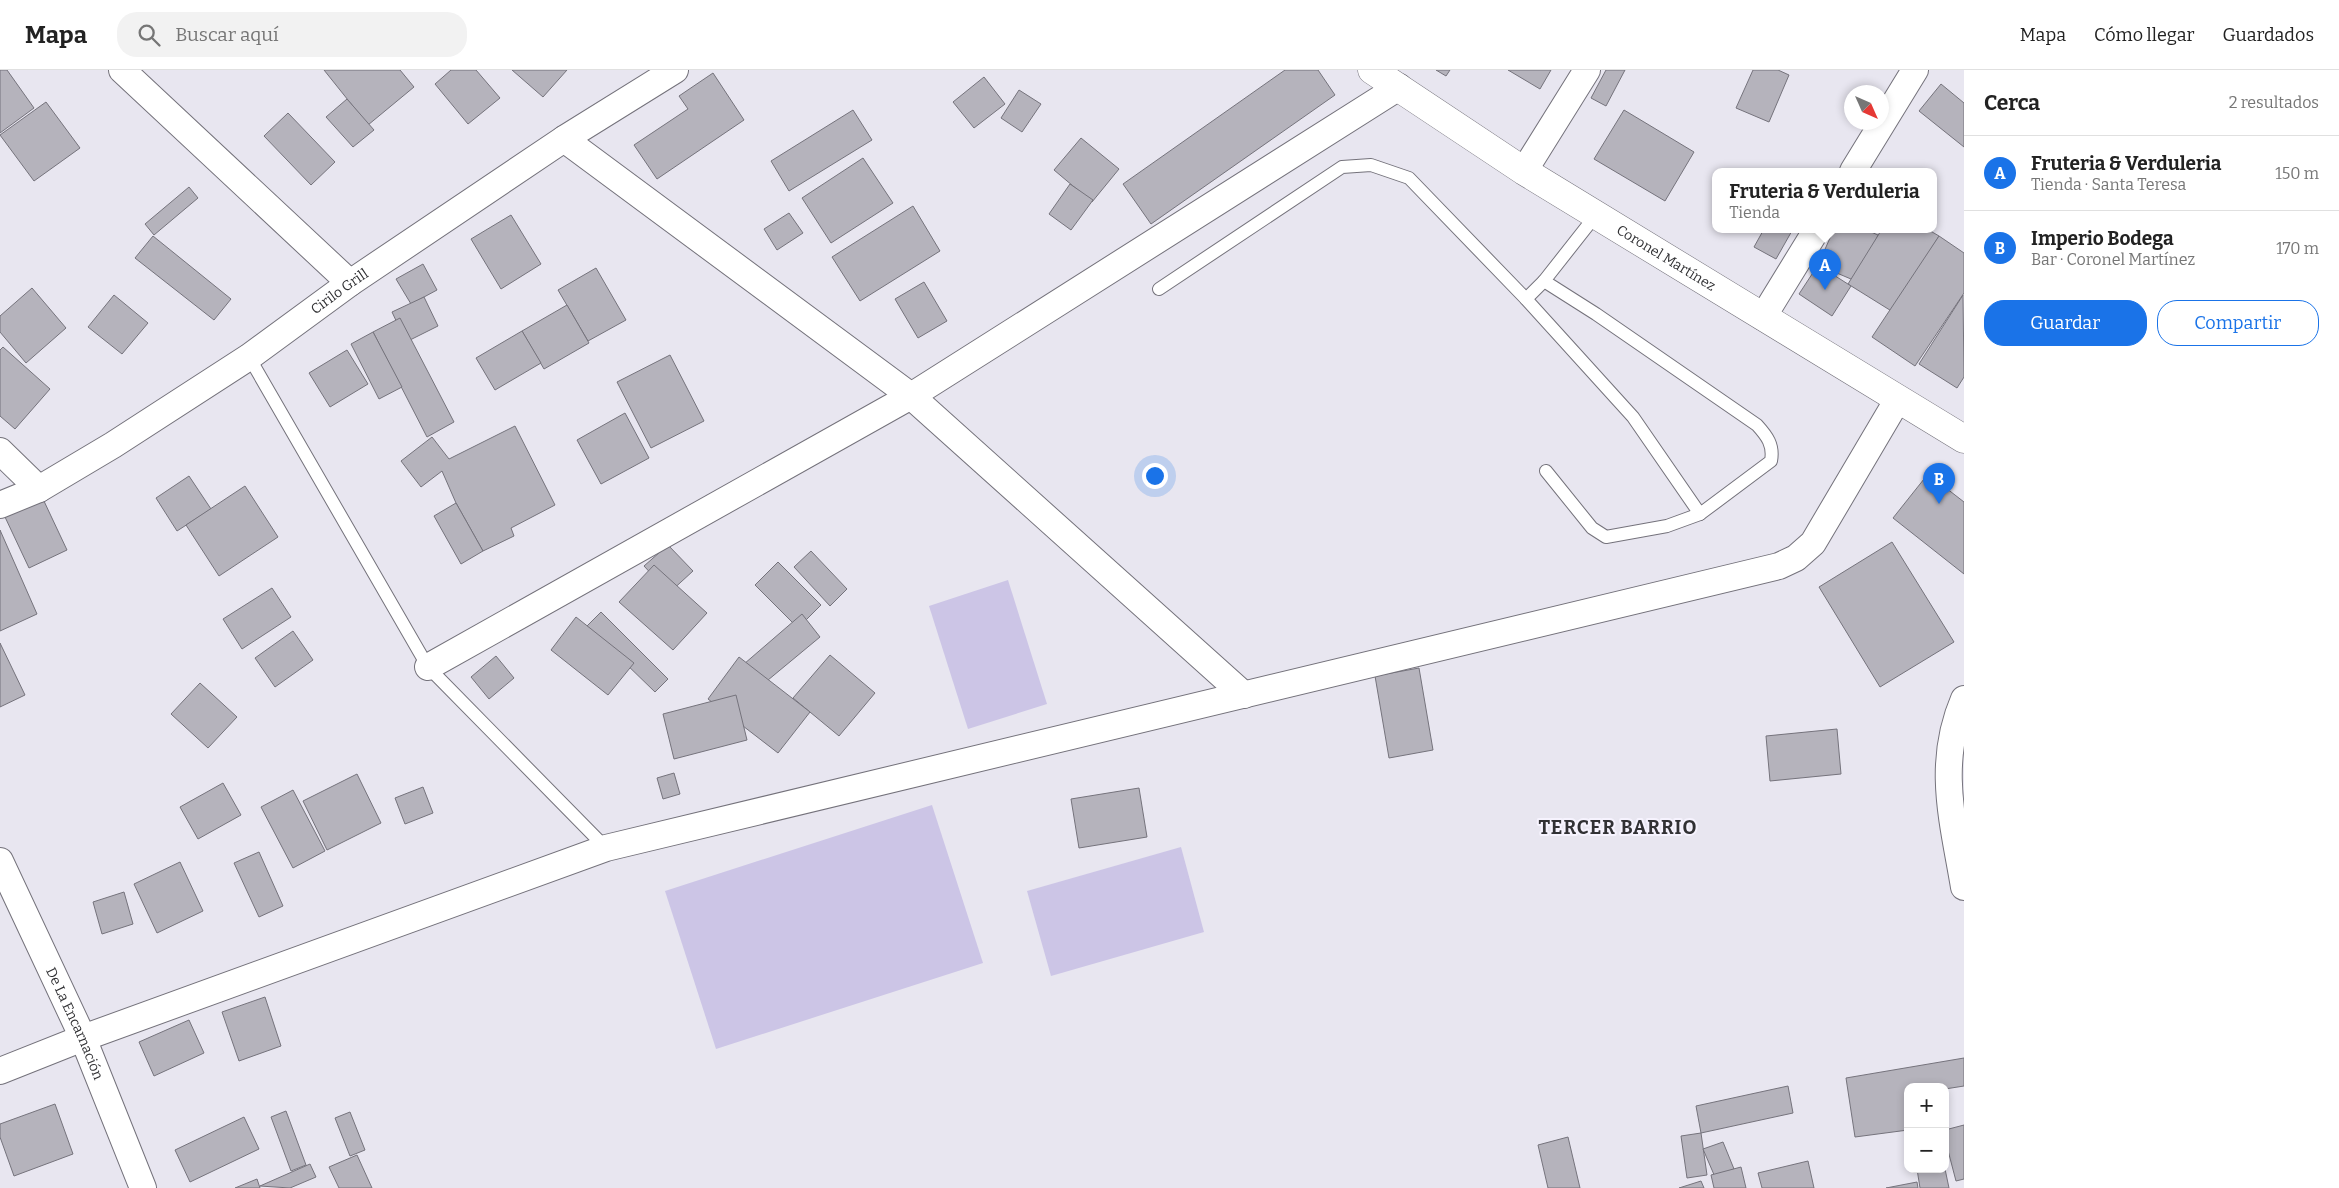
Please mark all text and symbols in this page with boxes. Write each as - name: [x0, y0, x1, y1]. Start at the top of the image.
- search box: [117, 12, 467, 57]
- text: Mapa: [25, 21, 87, 49]
- icon: search: [135, 21, 163, 49]
- text: Buscar aquí: [175, 23, 279, 46]
- text: Mapa: [2020, 24, 2066, 46]
- text: Cómo llegar: [2094, 24, 2195, 46]
- text: Guardados: [2223, 24, 2314, 46]
- north arrow: [1844, 85, 1889, 130]
- text: Cerca: [1984, 90, 2040, 116]
- text: 2 resultados: [2229, 93, 2319, 112]
- text: Fruteria & Verduleria: [2031, 152, 2221, 175]
- text: A: [1994, 164, 2006, 183]
- text: 150 m: [2275, 164, 2319, 183]
- popup: [1712, 168, 1937, 233]
- text: Tienda · Santa Teresa: [2031, 175, 2186, 194]
- text: Fruteria & Verduleria: [1729, 180, 1920, 203]
- text: Tienda: [1729, 203, 1780, 222]
- street label: Coronel Martínez: [1613, 221, 1719, 295]
- text: Imperio Bodega: [2031, 227, 2174, 250]
- text: B: [1995, 239, 2005, 258]
- text: 170 m: [2276, 239, 2319, 258]
- pin: A: [1809, 249, 1841, 290]
- text: Bar · Coronel Martínez: [2031, 250, 2195, 269]
- street label: Cirilo Grill: [308, 265, 371, 318]
- button: Guardar: [1984, 300, 2147, 346]
- button: Compartir: [2157, 300, 2319, 346]
- your location: [1142, 463, 1168, 489]
- pin: B: [1923, 463, 1955, 504]
- district label: TERCER BARRIO: [1539, 816, 1697, 839]
- street label: De La Encarnación: [42, 965, 107, 1082]
- map controls: [1904, 1083, 1949, 1173]
- button: +: [1904, 1083, 1949, 1128]
- button: −: [1904, 1128, 1949, 1173]

